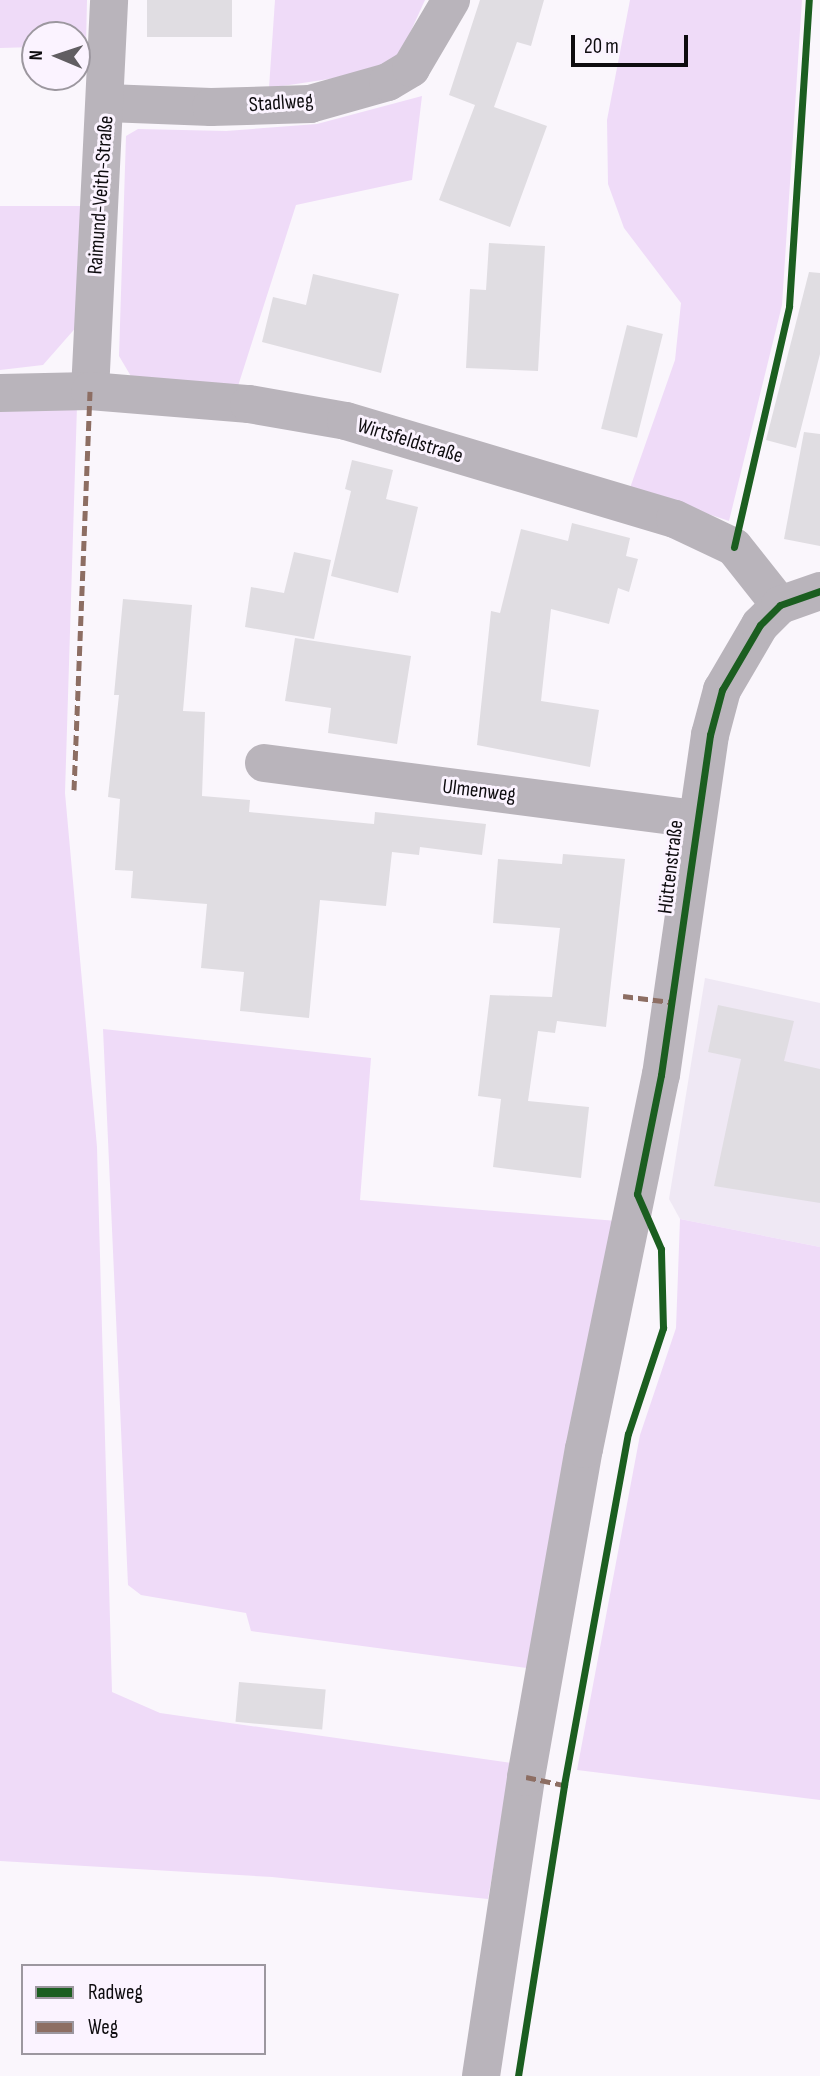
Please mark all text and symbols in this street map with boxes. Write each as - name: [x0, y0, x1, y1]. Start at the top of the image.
- north arrow: [21, 21, 91, 91]
- scale bar: [575, 21, 692, 65]
- text: 20 m: [584, 34, 619, 59]
- text: N: [25, 50, 48, 61]
- street label: Stadlweg: [248, 88, 314, 118]
- street label: Raimund-Veith-Straße: [83, 115, 119, 275]
- street label: Wirtsfeldstraße: [354, 413, 466, 469]
- street label: Ulmenweg: [441, 774, 517, 808]
- street label: Hüttenstraße: [653, 819, 689, 915]
- legend: [21, 1964, 266, 2055]
- text: Radweg: [88, 1980, 143, 2005]
- text: Weg: [88, 2015, 118, 2040]

